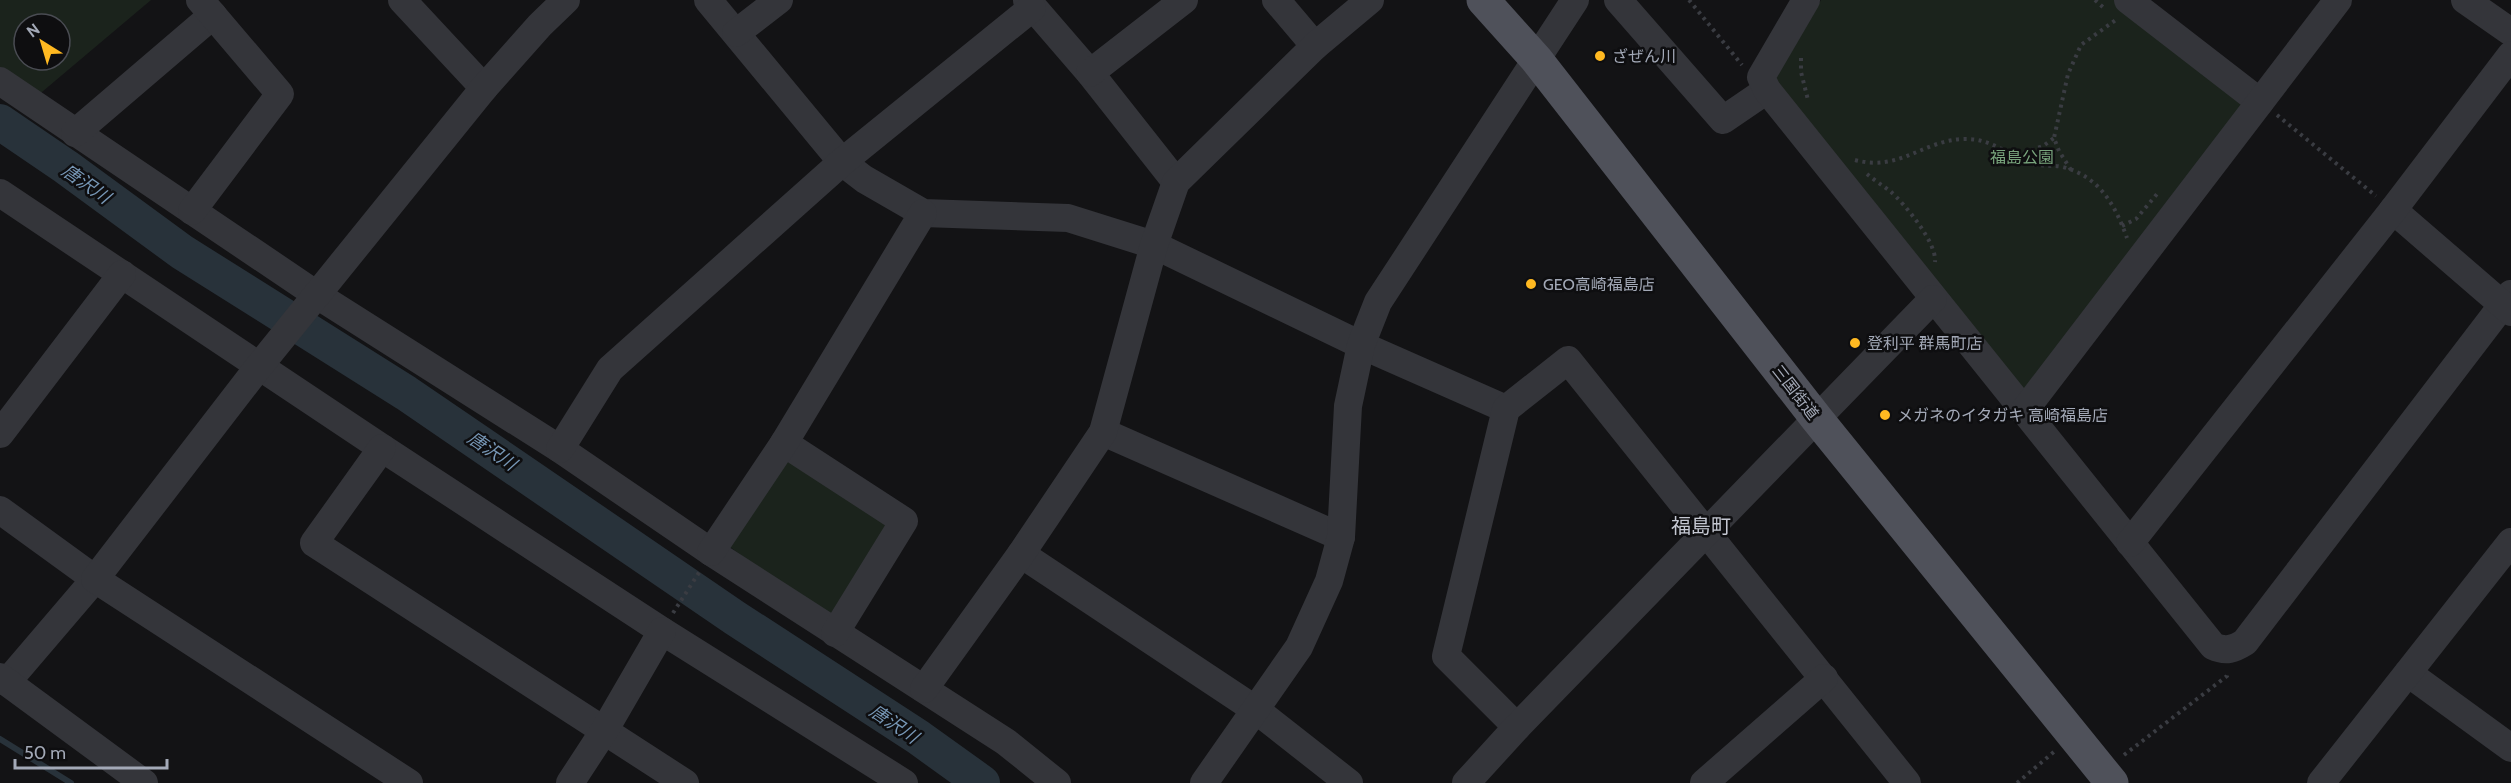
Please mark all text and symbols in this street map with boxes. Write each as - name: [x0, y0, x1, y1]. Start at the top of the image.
- north arrow: [12, 12, 72, 72]
- text: N: [23, 19, 44, 41]
- place label: ざぜん川: [1612, 47, 1676, 66]
- marker: ざぜん川: [1593, 49, 1607, 63]
- park label: 福島公園: [1990, 148, 2054, 167]
- water label: 唐沢川: [58, 160, 116, 210]
- place label: GEO高崎福島店: [1543, 275, 1655, 294]
- marker: GEO高崎福島店: [1524, 277, 1538, 291]
- place label: 登利平 群馬町店: [1867, 334, 1983, 353]
- marker: 登利平 群馬町店: [1848, 336, 1862, 350]
- street label: 三国街道: [1768, 361, 1823, 423]
- place label: メガネのイタガキ 高崎福島店: [1897, 406, 2108, 425]
- marker: メガネのイタガキ 高崎福島店: [1878, 408, 1892, 422]
- water label: 唐沢川: [463, 427, 522, 476]
- district label: 福島町: [1671, 514, 1731, 538]
- water label: 唐沢川: [865, 700, 924, 749]
- scale bar: [15, 732, 166, 770]
- text: 50 m: [24, 742, 66, 764]

